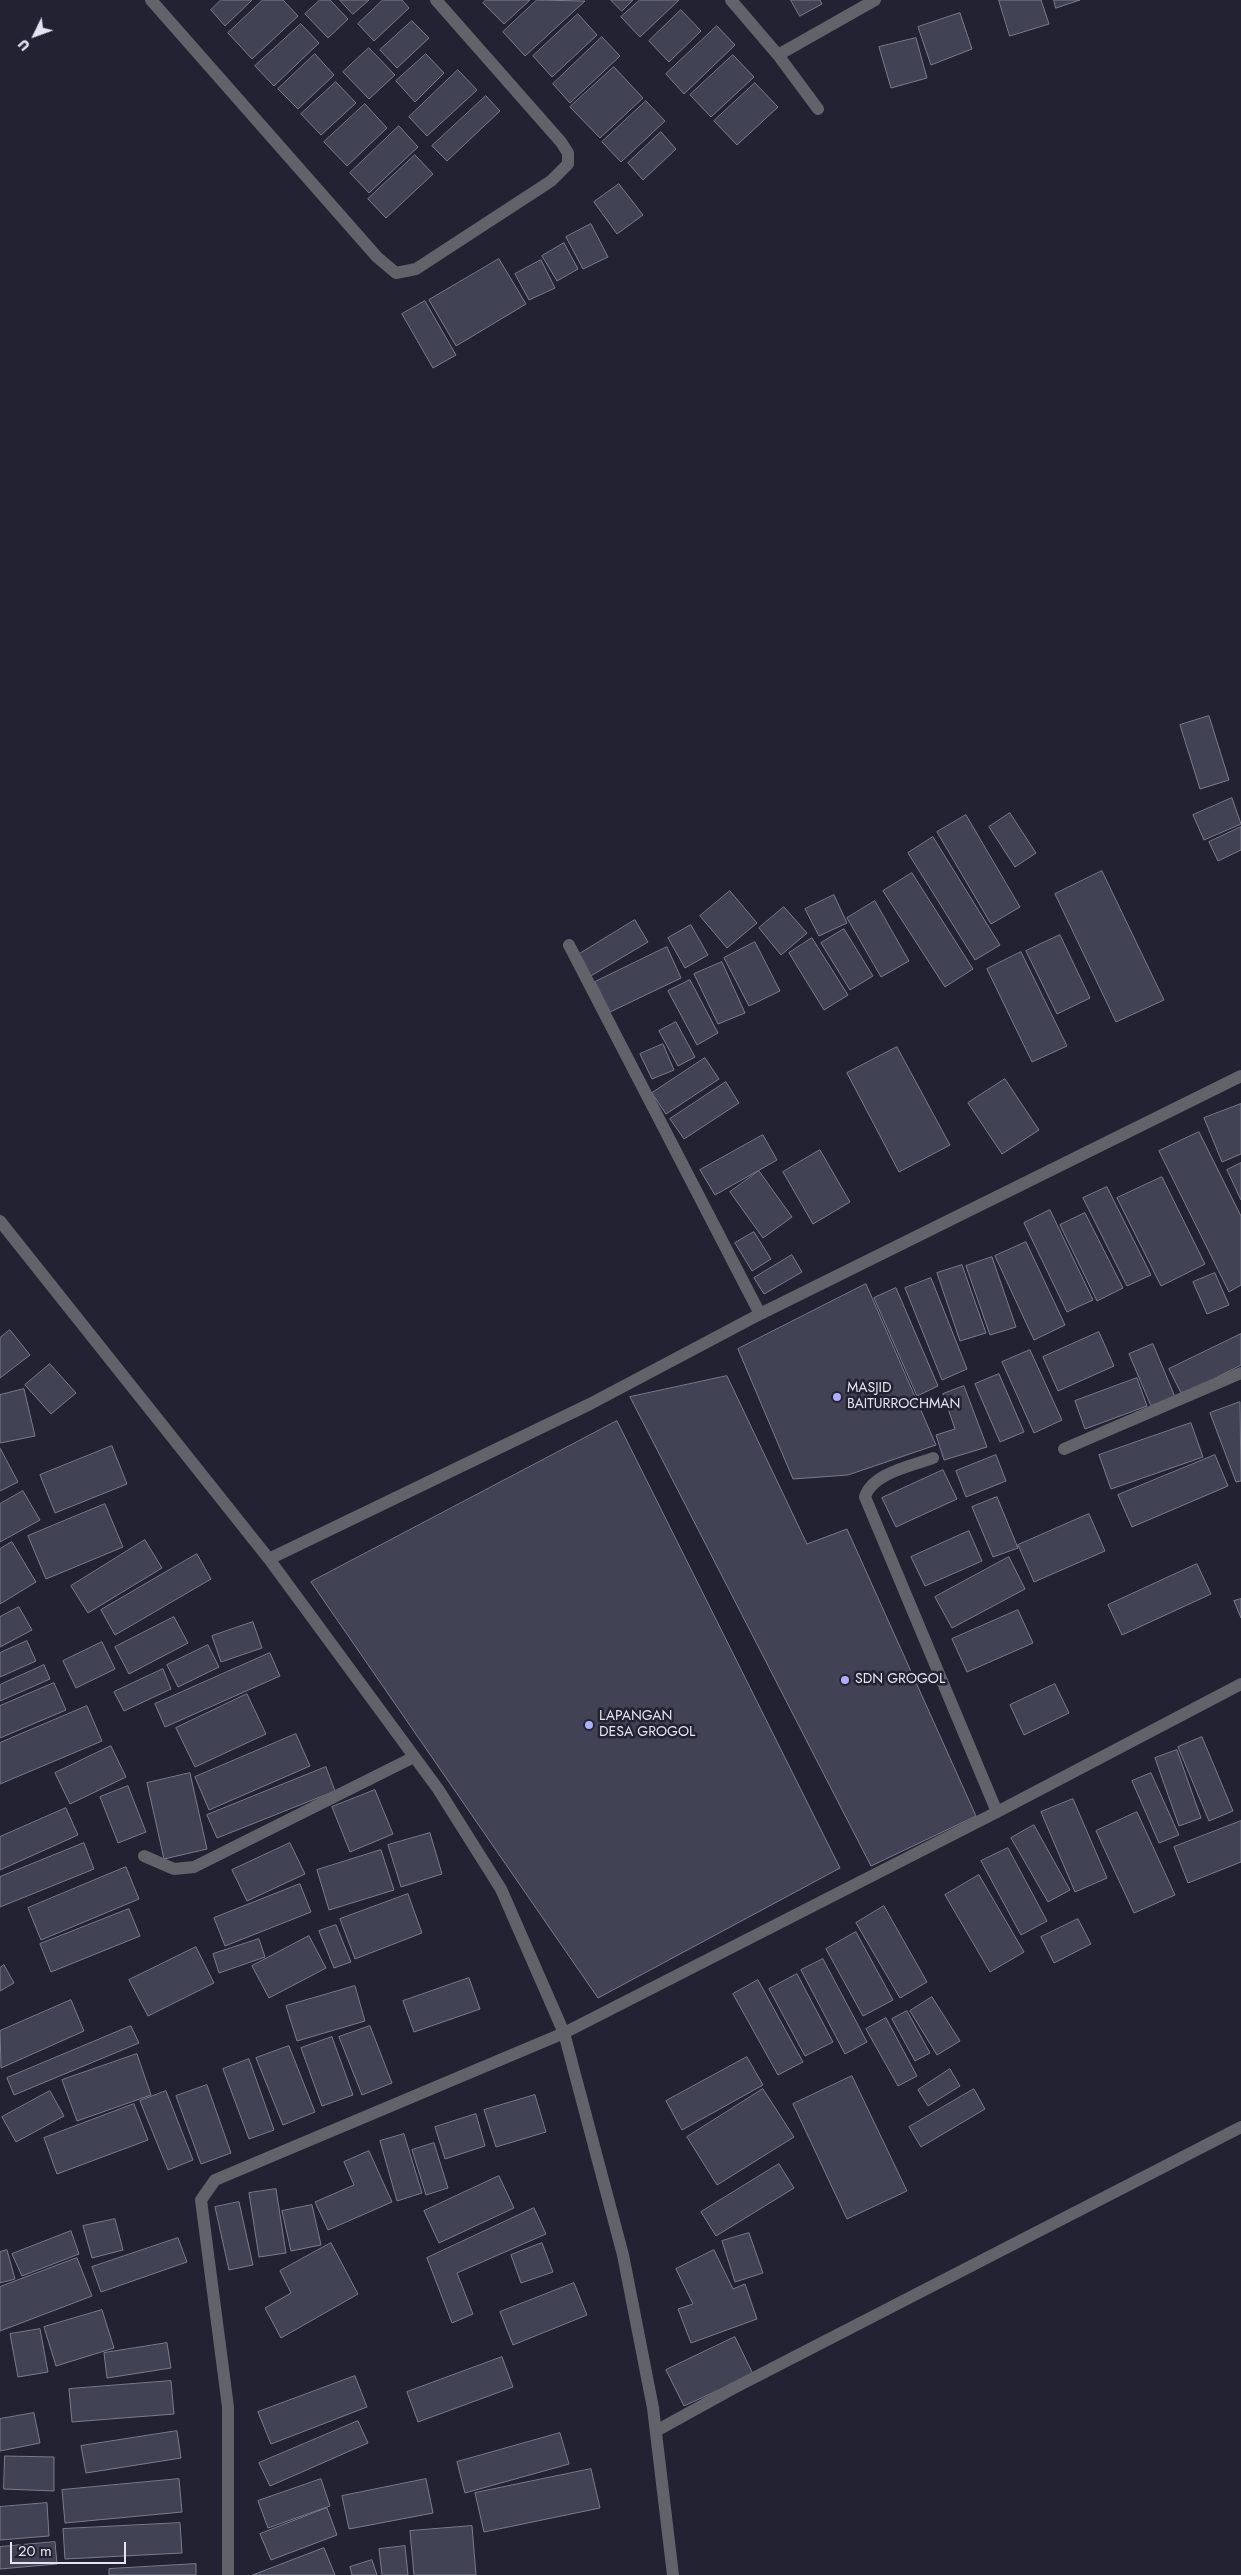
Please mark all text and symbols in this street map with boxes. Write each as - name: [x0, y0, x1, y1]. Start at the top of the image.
- north arrow: [10, 10, 60, 60]
- text: U: [13, 35, 35, 55]
- place label: MASJID BAITURROCHMAN: [847, 1381, 960, 1414]
- marker: MASJID BAITURROCHMAN: [831, 1391, 843, 1403]
- place label: SDN GROGOL: [855, 1672, 945, 1688]
- marker: SDN GROGOL: [839, 1674, 851, 1686]
- place label: LAPANGAN DESA GROGOL: [599, 1709, 695, 1741]
- marker: LAPANGAN DESA GROGOL: [583, 1719, 595, 1731]
- scale bar: [12, 2532, 129, 2564]
- text: 20 m: [18, 2540, 52, 2562]

